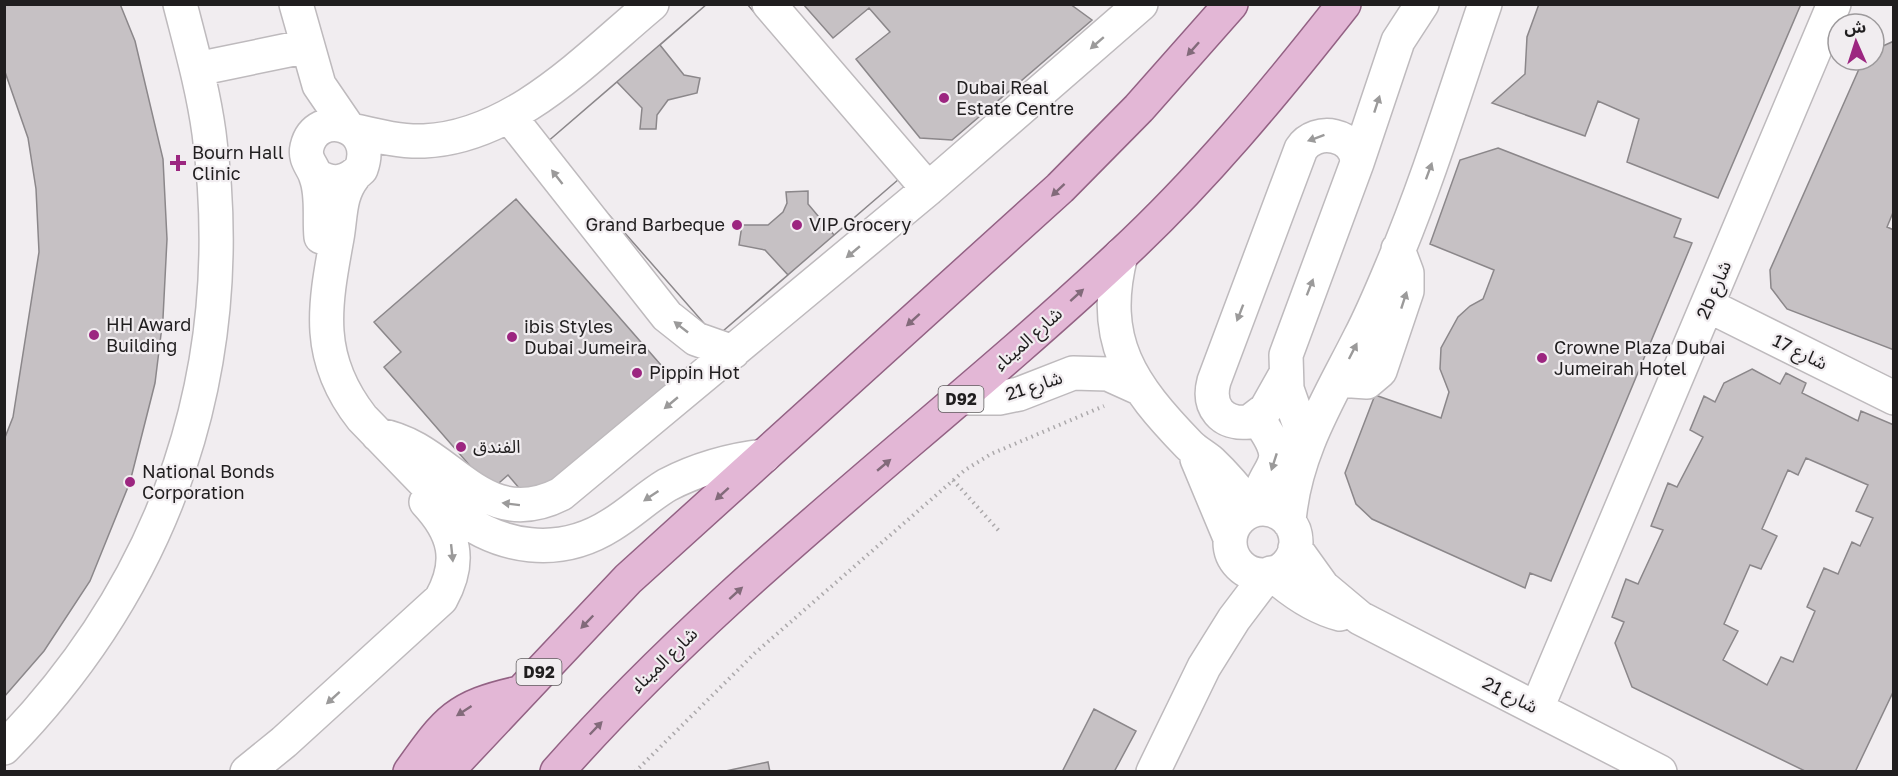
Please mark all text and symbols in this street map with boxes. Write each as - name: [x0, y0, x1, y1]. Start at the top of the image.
- north arrow: [1826, 12, 1886, 72]
- text: ش: [1844, 16, 1867, 38]
- one-way arrow: [1090, 36, 1105, 49]
- one-way arrow: [1187, 41, 1200, 56]
- place label: Dubai Real Estate Centre: [956, 76, 1074, 119]
- marker: Dubai Real Estate Centre: [937, 91, 951, 105]
- one-way arrow: [1373, 95, 1382, 113]
- one-way arrow: [1306, 134, 1324, 144]
- place label: Bourn Hall Clinic: [192, 141, 284, 184]
- marker: Bourn Hall Clinic: [169, 154, 187, 172]
- one-way arrow: [1425, 162, 1435, 180]
- one-way arrow: [551, 169, 564, 185]
- one-way arrow: [1051, 182, 1065, 196]
- place label: Grand Barbeque: [586, 213, 725, 235]
- place label: VIP Grocery: [809, 213, 911, 235]
- marker: Grand Barbeque: [730, 218, 744, 232]
- marker: VIP Grocery: [790, 218, 804, 232]
- one-way arrow: [845, 245, 861, 258]
- street label: 2b شارع: [1691, 257, 1739, 324]
- one-way arrow: [1306, 278, 1316, 296]
- one-way arrow: [1069, 289, 1084, 302]
- one-way arrow: [1400, 291, 1409, 309]
- street label: شارع الميناء: [989, 302, 1069, 378]
- one-way arrow: [1234, 305, 1244, 323]
- place label: HH Award Building: [106, 313, 191, 356]
- one-way arrow: [906, 313, 920, 327]
- place label: ibis Styles Dubai Jumeira: [524, 315, 647, 358]
- one-way arrow: [673, 322, 688, 334]
- marker: HH Award Building: [87, 328, 101, 342]
- street label: شارع 17: [1768, 329, 1831, 377]
- marker: ibis Styles Dubai Jumeira: [505, 330, 519, 344]
- place label: Crowne Plaza Dubai Jumeirah Hotel: [1554, 336, 1725, 379]
- one-way arrow: [1348, 342, 1358, 359]
- marker: Crowne Plaza Dubai Jumeirah Hotel: [1535, 351, 1549, 365]
- place label: Pippin Hot: [649, 361, 740, 383]
- marker: Pippin Hot: [630, 366, 644, 380]
- street label: شارع 21: [1002, 366, 1066, 408]
- road number: D92: [938, 386, 984, 412]
- one-way arrow: [663, 397, 679, 410]
- place label: الفندق: [473, 435, 521, 457]
- marker: الفندق: [454, 440, 468, 454]
- one-way arrow: [1269, 454, 1278, 472]
- one-way arrow: [876, 459, 891, 472]
- place label: National Bonds Corporation: [142, 460, 275, 503]
- marker: National Bonds Corporation: [123, 475, 137, 489]
- one-way arrow: [715, 487, 730, 500]
- one-way arrow: [643, 490, 659, 502]
- one-way arrow: [501, 500, 520, 509]
- one-way arrow: [447, 544, 457, 563]
- one-way arrow: [728, 587, 743, 600]
- one-way arrow: [581, 614, 595, 628]
- street label: شارع الميناء: [625, 622, 704, 699]
- road number: D92: [516, 659, 562, 685]
- street label: شارع 21: [1477, 671, 1542, 721]
- one-way arrow: [326, 691, 341, 705]
- one-way arrow: [456, 705, 472, 716]
- one-way arrow: [589, 721, 603, 736]

